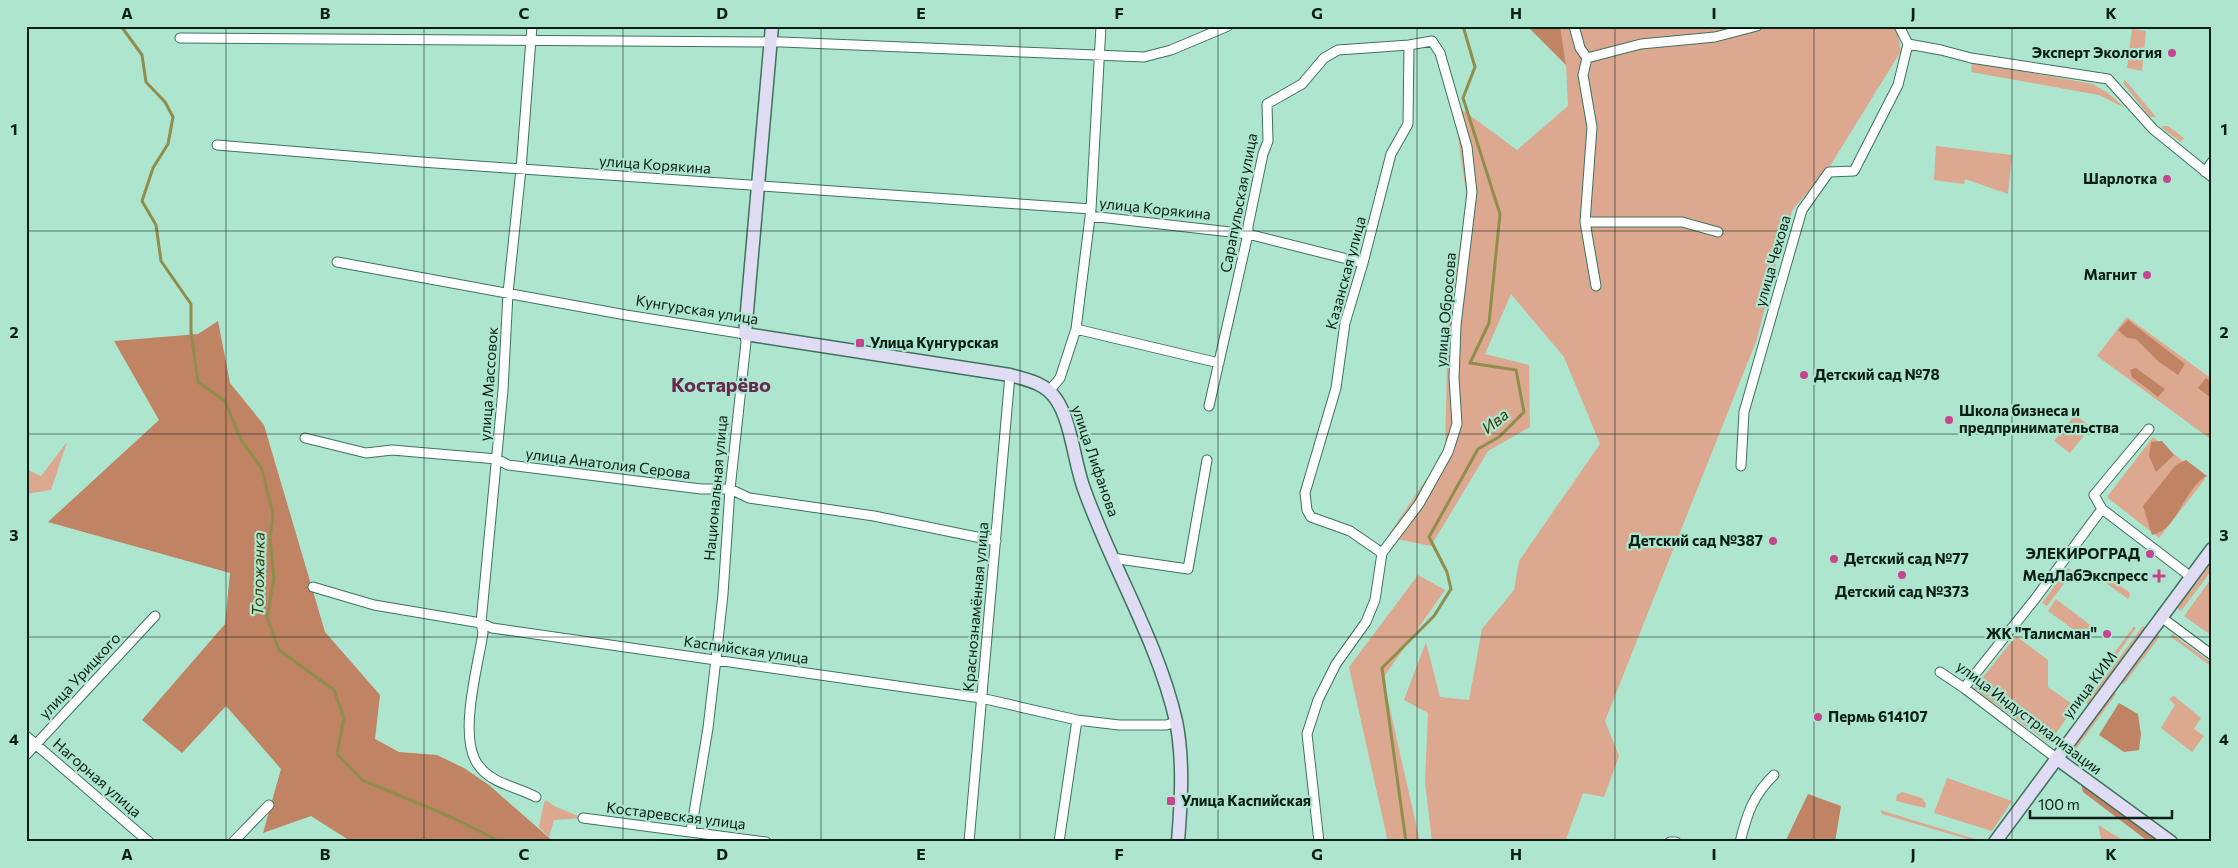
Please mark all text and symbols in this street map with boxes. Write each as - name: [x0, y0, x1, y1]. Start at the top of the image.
- text: A: [121, 3, 133, 22]
- text: B: [320, 3, 331, 22]
- text: C: [519, 3, 530, 22]
- text: D: [716, 3, 728, 22]
- text: E: [916, 3, 926, 22]
- text: F: [1114, 3, 1124, 22]
- text: G: [1311, 3, 1323, 22]
- text: H: [1510, 3, 1522, 22]
- text: I: [1711, 3, 1717, 22]
- text: J: [1910, 3, 1916, 22]
- text: K: [2105, 3, 2117, 22]
- place label: Эксперт Экология: [2032, 43, 2162, 61]
- marker: Эксперт Экология: [2166, 47, 2178, 59]
- text: 1: [10, 119, 18, 138]
- text: 1: [2220, 119, 2228, 138]
- street label: Сарапульская улица: [1216, 132, 1260, 274]
- street label: улица Корякина: [599, 151, 712, 177]
- place label: Шарлотка: [2083, 169, 2157, 187]
- marker: Шарлотка: [2161, 173, 2173, 185]
- street label: улица Корякина: [1098, 193, 1212, 223]
- street label: улица Чехова: [1750, 213, 1794, 309]
- street label: Казанская улица: [1321, 214, 1369, 331]
- street label: улица Обросова: [1431, 252, 1459, 368]
- place label: Магнит: [2084, 265, 2137, 283]
- marker: Магнит: [2141, 269, 2153, 281]
- street label: Кунгурская улица: [635, 290, 760, 328]
- text: 2: [9, 322, 19, 341]
- text: 2: [2219, 322, 2229, 341]
- street label: улица Массовок: [475, 326, 501, 442]
- place label: Улица Кунгурская: [870, 333, 999, 351]
- marker: Улица Кунгурская: [854, 337, 866, 349]
- place label: Детский сад №78: [1814, 365, 1940, 383]
- marker: Детский сад №78: [1798, 369, 1810, 381]
- district label: Костарёво: [671, 372, 771, 396]
- place label: Школа бизнеса и предпринимательства: [1959, 401, 2119, 436]
- street label: улица Лифанова: [1068, 403, 1123, 519]
- water label: Ива: [1477, 404, 1512, 437]
- street label: Национальная улица: [700, 414, 730, 561]
- marker: Школа бизнеса и предпринимательства: [1943, 414, 1955, 426]
- street label: улица Анатолия Серова: [525, 444, 692, 482]
- street label: Краснознамённая улица: [959, 521, 991, 693]
- text: 3: [9, 525, 19, 544]
- text: 3: [2219, 525, 2229, 544]
- place label: Детский сад №387: [1629, 531, 1763, 549]
- water label: Толожанка: [247, 532, 268, 616]
- marker: Детский сад №387: [1767, 535, 1779, 547]
- place label: ЭЛЕКИРОГРАД: [2025, 544, 2140, 562]
- marker: ЭЛЕКИРОГРАД: [2144, 548, 2156, 560]
- place label: Детский сад №77: [1844, 549, 1969, 567]
- marker: Детский сад №77: [1828, 553, 1840, 565]
- place label: МедЛабЭкспресс: [2023, 566, 2148, 584]
- marker: Детский сад №373: [1896, 569, 1908, 581]
- marker: МедЛабЭкспресс: [2152, 569, 2166, 583]
- place label: Детский сад №373: [1835, 582, 1969, 600]
- place label: ЖК "Талисман": [1986, 624, 2097, 642]
- street label: улица Урицкого: [35, 628, 124, 722]
- marker: ЖК "Талисман": [2101, 628, 2113, 640]
- street label: Каспийская улица: [682, 631, 810, 667]
- street label: улица КИМ: [2058, 647, 2120, 722]
- street label: улица Индустриализации: [1953, 657, 2106, 778]
- place label: Пермь 614107: [1828, 707, 1928, 725]
- marker: Пермь 614107: [1812, 711, 1824, 723]
- text: 4: [9, 729, 19, 748]
- text: 4: [2219, 729, 2229, 748]
- street label: Нагорная улица: [50, 734, 146, 821]
- scale bar: [2030, 788, 2173, 820]
- place label: Улица Каспийская: [1181, 791, 1311, 809]
- marker: Улица Каспийская: [1165, 795, 1177, 807]
- text: 100 m: [2038, 795, 2080, 813]
- street label: Костаревская улица: [605, 798, 747, 832]
- text: A: [121, 844, 133, 863]
- text: B: [320, 844, 331, 863]
- text: C: [519, 844, 530, 863]
- text: D: [716, 844, 728, 863]
- text: E: [916, 844, 926, 863]
- text: F: [1114, 844, 1124, 863]
- text: G: [1311, 844, 1323, 863]
- text: H: [1510, 844, 1522, 863]
- text: I: [1711, 844, 1717, 863]
- text: J: [1910, 844, 1916, 863]
- text: K: [2105, 844, 2117, 863]

